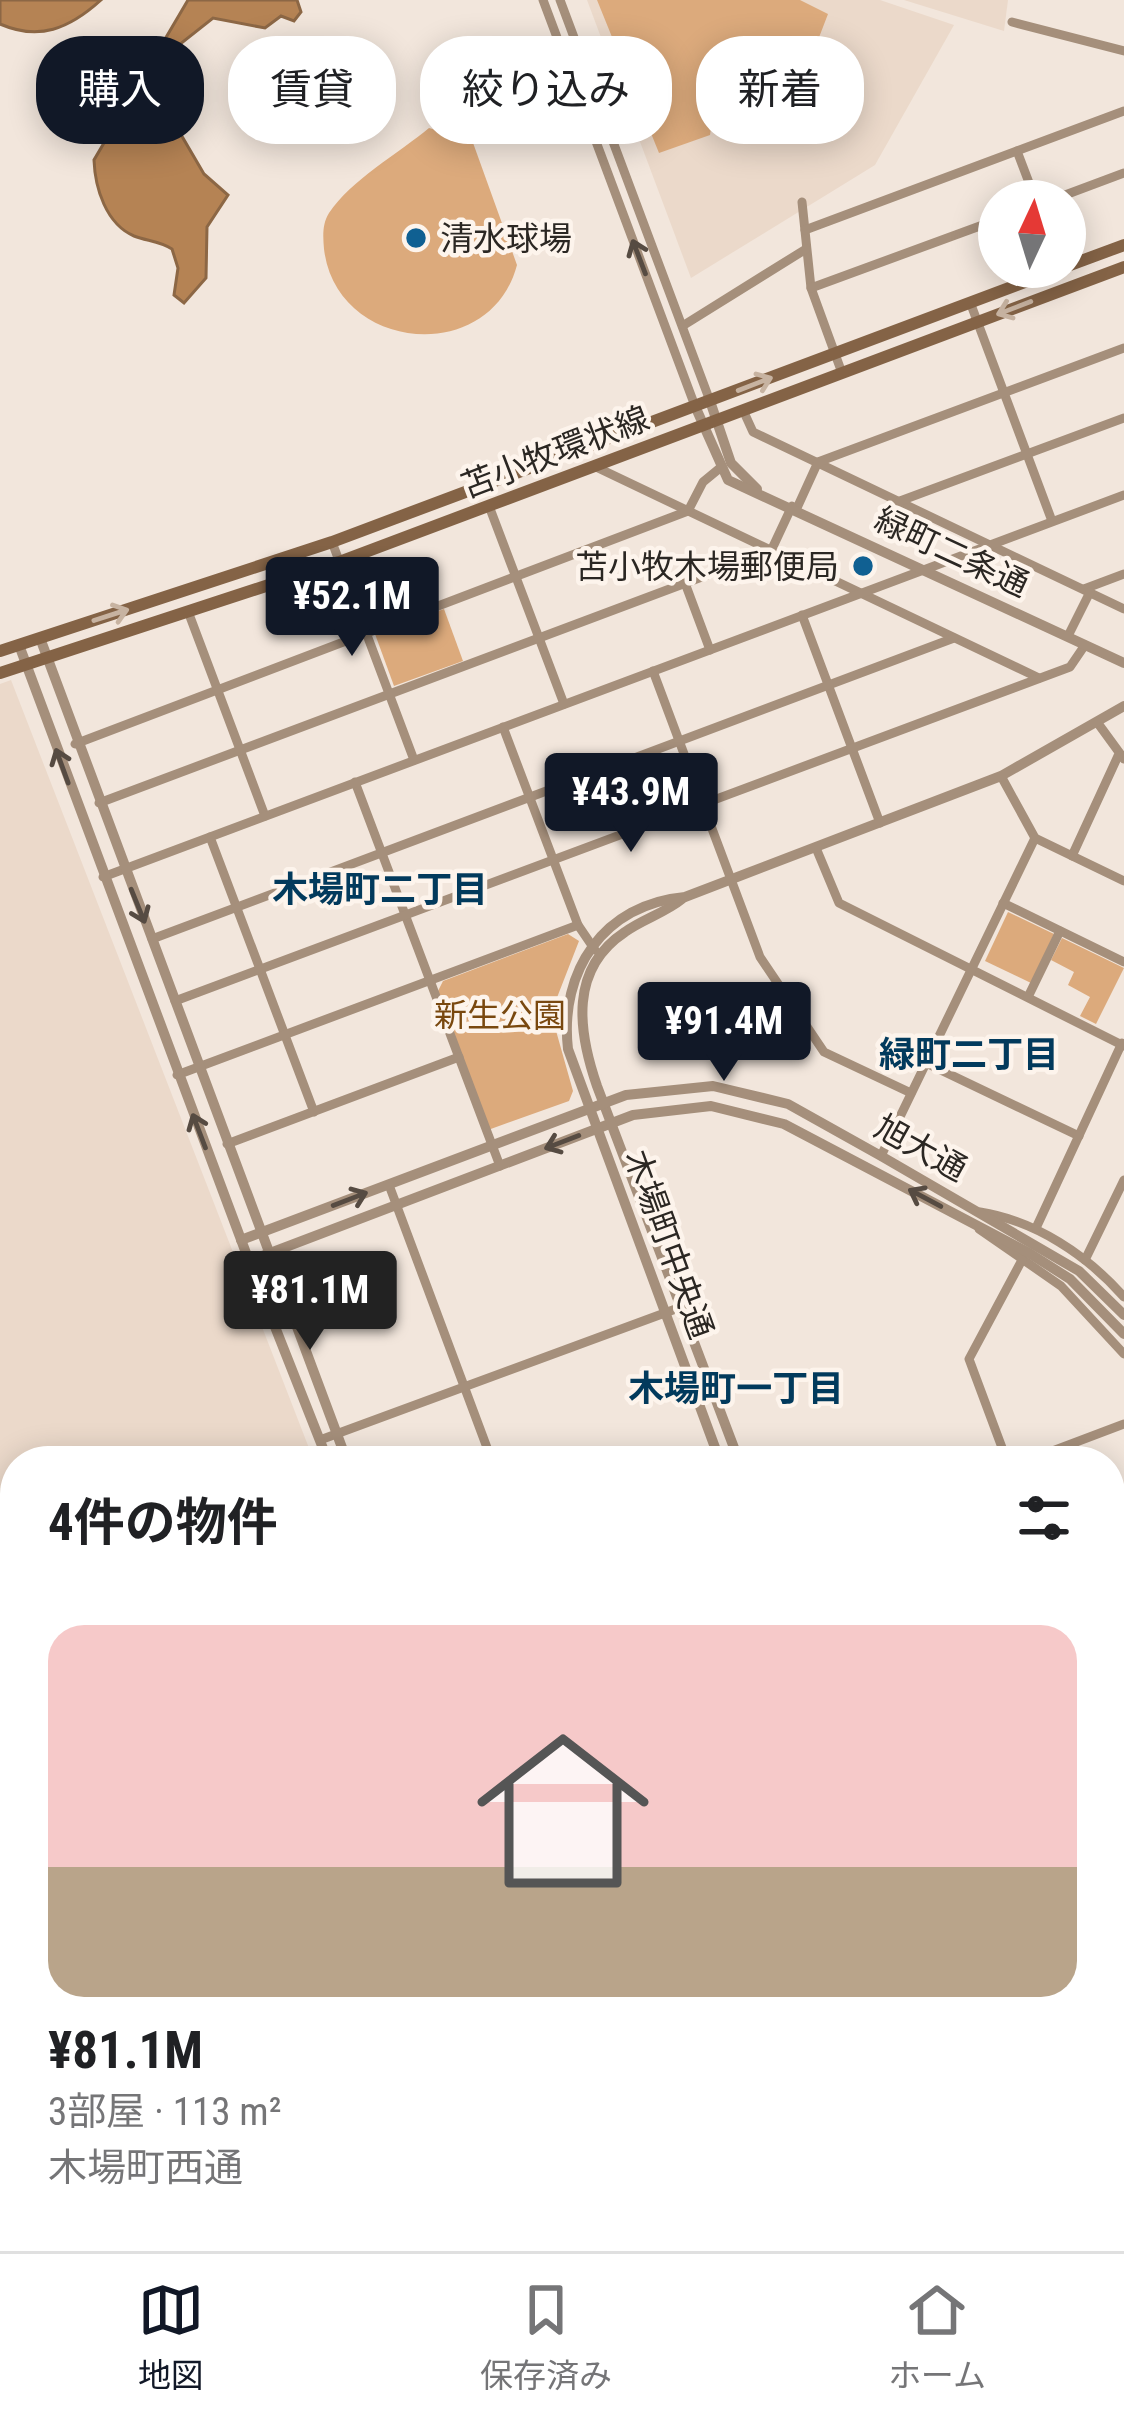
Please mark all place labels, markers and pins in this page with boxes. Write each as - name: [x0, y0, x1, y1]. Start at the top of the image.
- place label: 清水球場: [440, 219, 572, 258]
- marker: 清水球場: [403, 225, 429, 251]
- place label: 苫小牧木場郵便局: [575, 547, 839, 586]
- marker: 苫小牧木場郵便局: [850, 553, 876, 579]
- pin: ¥52.1M: [254, 557, 450, 659]
- pin: ¥43.9M: [533, 753, 729, 855]
- pin: ¥91.4M: [626, 982, 822, 1084]
- pin: ¥81.1M: [212, 1251, 408, 1353]

